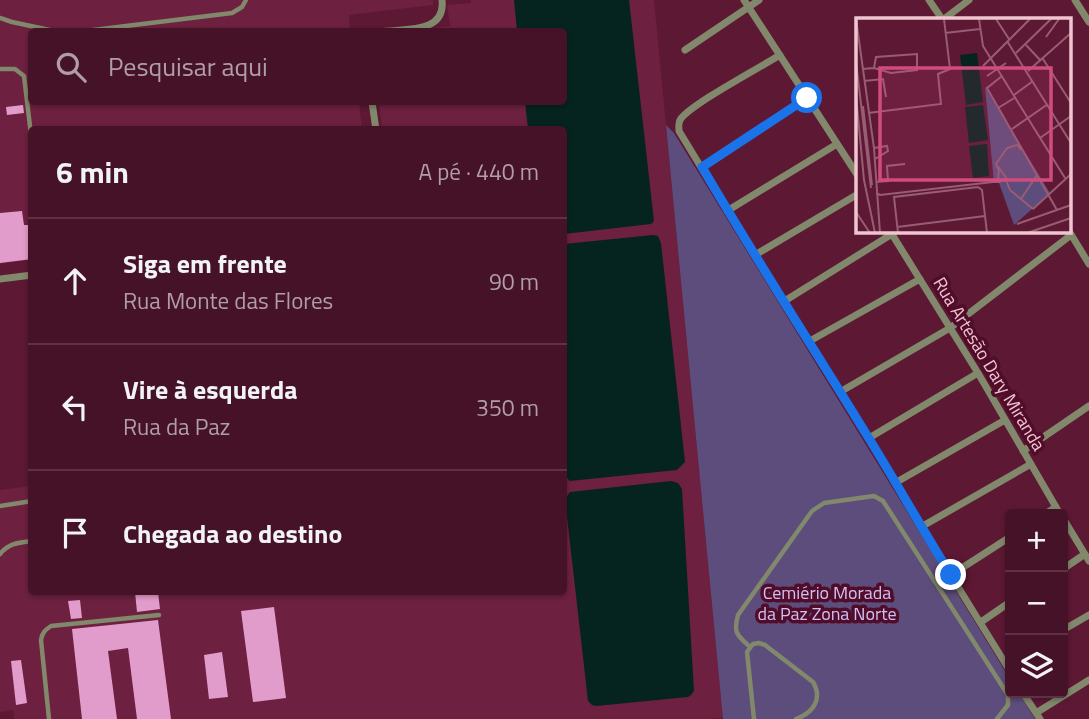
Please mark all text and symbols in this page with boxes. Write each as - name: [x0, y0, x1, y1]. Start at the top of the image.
- inset map: [856, 18, 1072, 233]
- search box: [28, 28, 567, 105]
- text: Pesquisar aqui: [108, 47, 268, 86]
- icon: search: [52, 48, 90, 86]
- route start: [791, 82, 822, 113]
- text: 6 min: [56, 149, 129, 195]
- text: A pé · 440 m: [418, 154, 539, 189]
- text: Siga em frente: [123, 244, 287, 283]
- icon: ahead: [56, 262, 94, 300]
- text: 90 m: [489, 264, 539, 299]
- street label: Rua Artesão Dary Miranda: [927, 272, 1052, 456]
- text: Rua Monte das Flores: [123, 283, 333, 318]
- text: Vire à esquerda: [123, 370, 298, 409]
- icon: left: [56, 388, 94, 426]
- text: 350 m: [476, 390, 539, 425]
- text: Rua da Paz: [123, 409, 230, 444]
- map controls: [1005, 509, 1068, 698]
- button: +: [1005, 509, 1068, 572]
- icon: arrive: [56, 514, 94, 552]
- text: Chegada ao destino: [123, 514, 342, 553]
- route end: [935, 559, 966, 590]
- button: −: [1005, 572, 1068, 635]
- park label: Cemiério Morada da Paz Zona Norte: [757, 579, 897, 627]
- button: layers: [1005, 635, 1068, 698]

